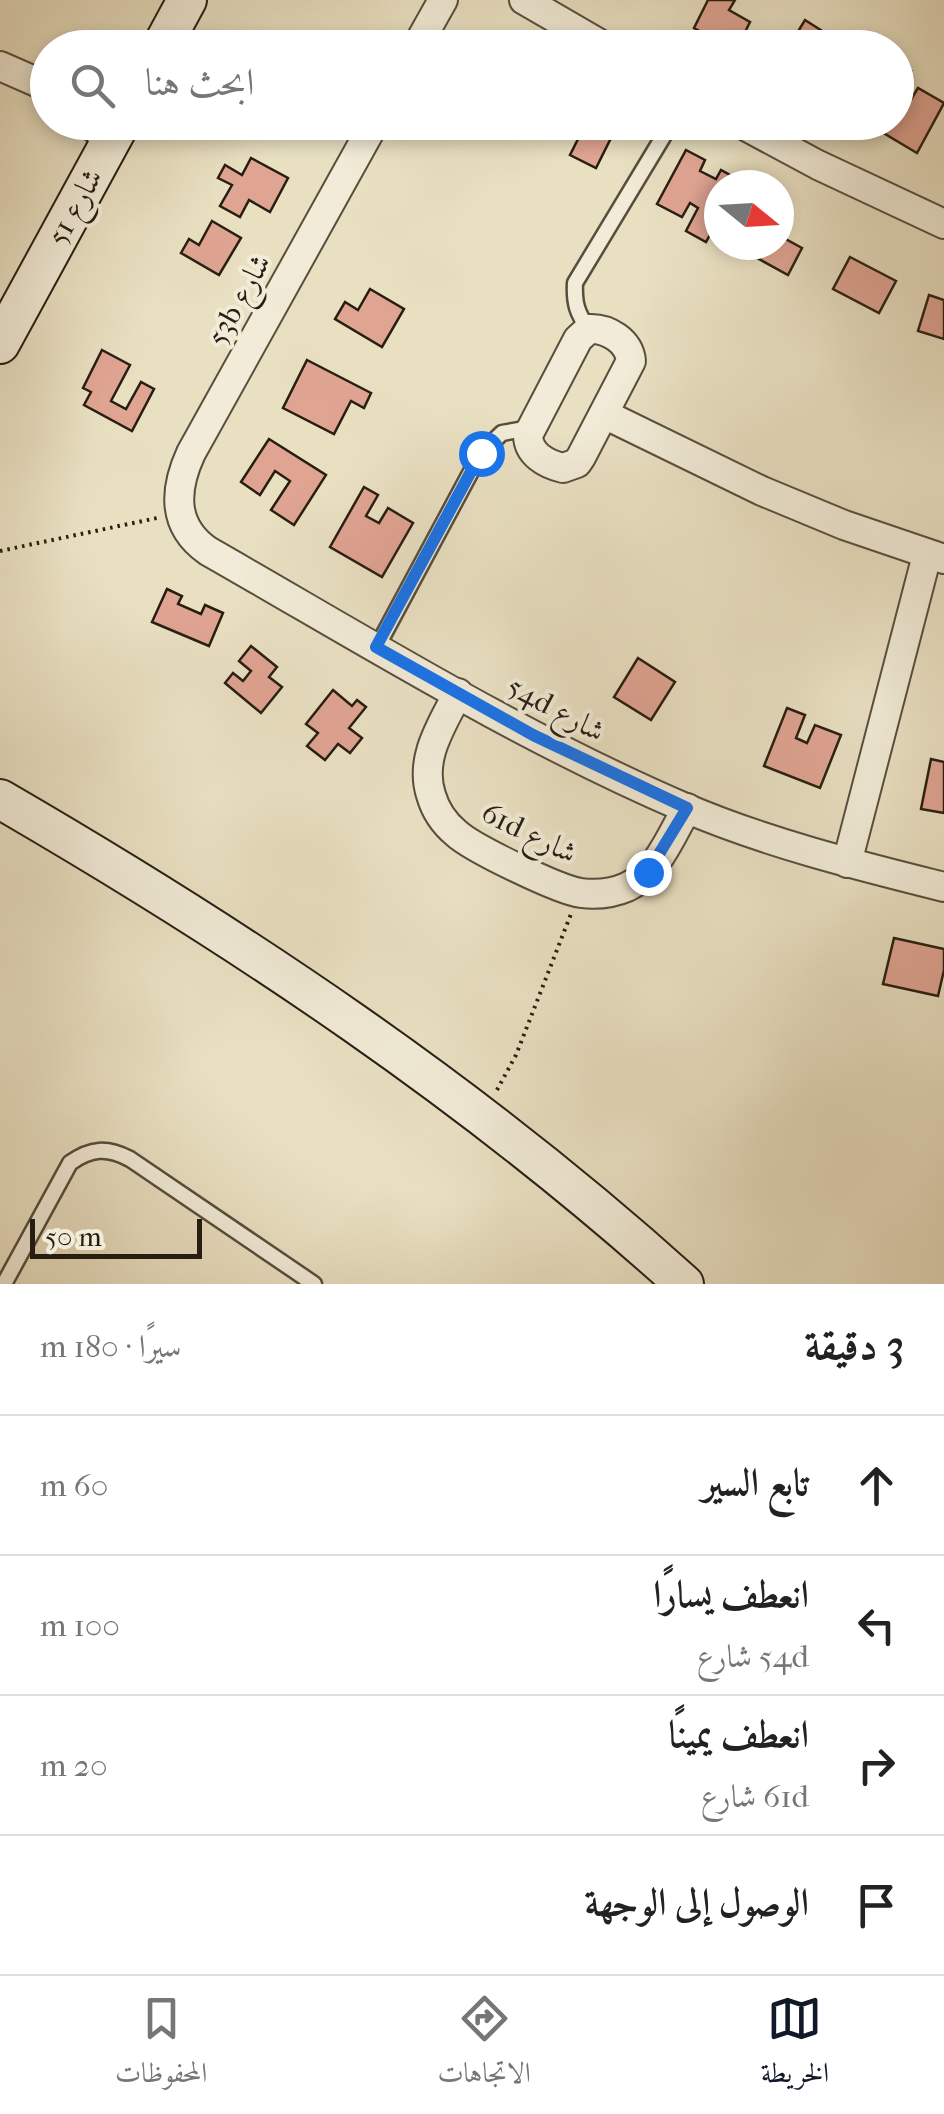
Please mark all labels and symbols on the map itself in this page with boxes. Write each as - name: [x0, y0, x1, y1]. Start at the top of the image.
- street label: شارع 51: [40, 163, 116, 255]
- north arrow: [704, 170, 794, 260]
- street label: 53b شارع: [200, 248, 285, 355]
- route start: [459, 431, 505, 477]
- street label: 54d شارع: [498, 669, 611, 755]
- street label: 61d شارع: [473, 795, 582, 877]
- route end: [626, 850, 672, 896]
- scale bar: [30, 1214, 202, 1258]

